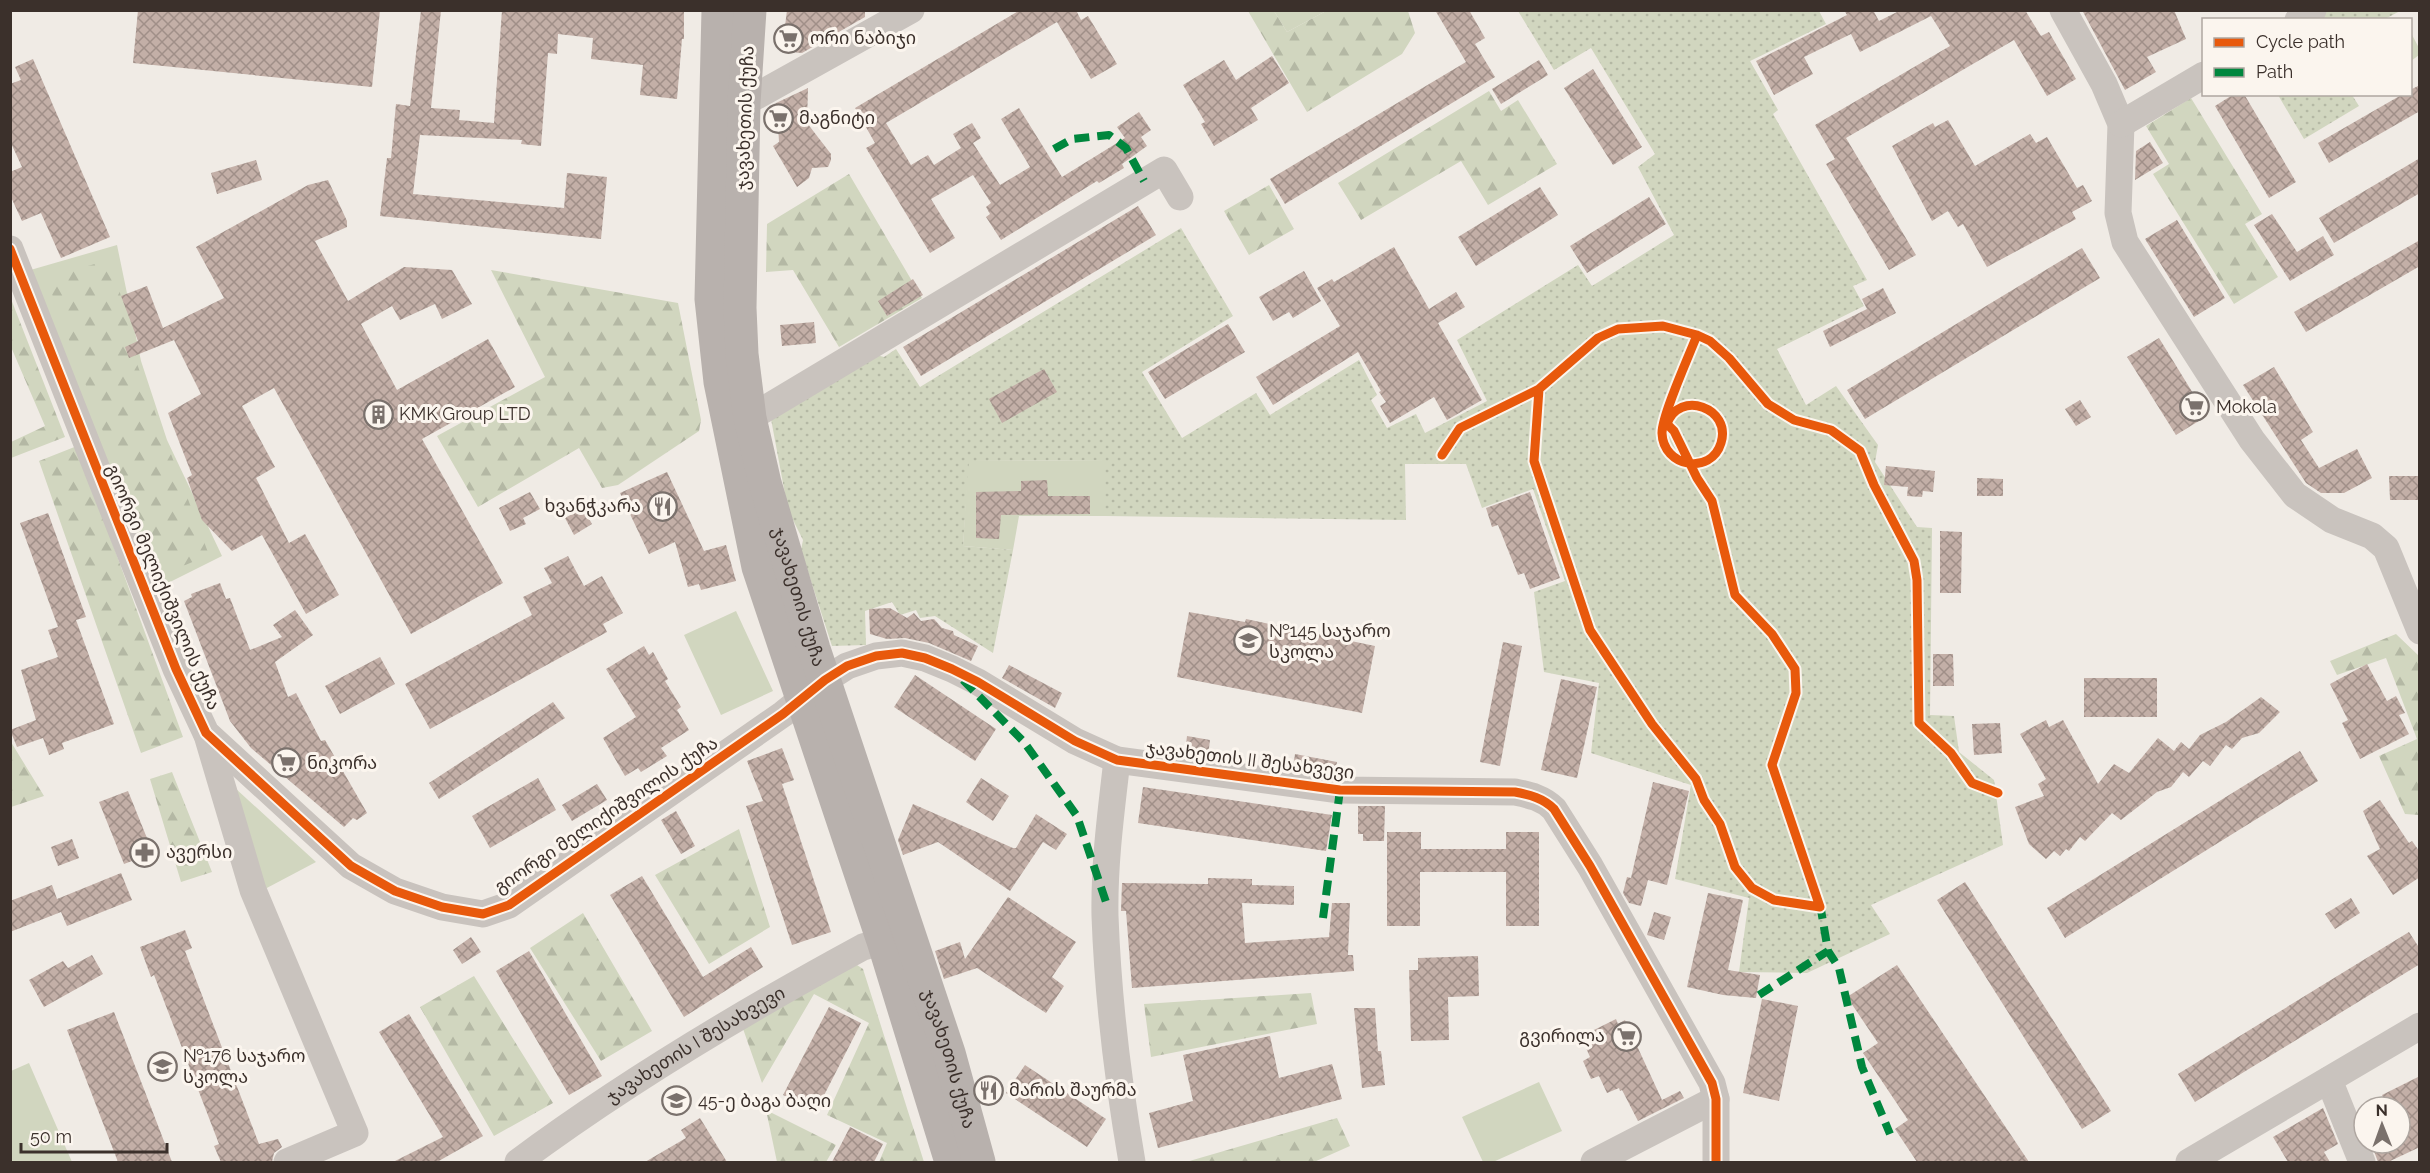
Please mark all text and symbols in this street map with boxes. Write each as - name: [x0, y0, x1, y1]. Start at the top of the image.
- legend: [2202, 18, 2412, 96]
- supermarket icon: ორი ნაბიჯი: [773, 22, 805, 54]
- place label: ორი ნაბიჯი: [810, 27, 916, 49]
- text: Cycle path: [2256, 31, 2345, 52]
- street label: ჯავახეთის ქუჩა: [731, 45, 759, 191]
- text: Path: [2256, 61, 2293, 82]
- supermarket icon: მაგნიტი: [762, 102, 794, 134]
- place label: მაგნიტი: [799, 107, 875, 129]
- supermarket icon: Mokola: [2179, 391, 2211, 423]
- place label: Mokola: [2216, 396, 2277, 417]
- building icon: KMK Group LTD: [362, 398, 394, 430]
- place label: KMK Group LTD: [399, 403, 531, 424]
- street label: გიორგი მელიქიშვილის ქუჩა: [101, 461, 225, 713]
- restaurant icon: ხვანჭკარა: [646, 490, 678, 522]
- place label: ხვანჭკარა: [544, 495, 641, 517]
- street label: ჯავახეთის ქუჩა: [768, 524, 830, 669]
- place label: №145 საჯარო სკოლა: [1269, 620, 1391, 663]
- school or university icon: №145 საჯარო სკოლა: [1232, 625, 1264, 657]
- street label: გიორგი მელიქიშვილის ქუჩა: [490, 732, 722, 898]
- street label: ჯავახეთის II შესახვევი: [1144, 736, 1356, 784]
- supermarket icon: ნიკორა: [270, 747, 302, 779]
- place label: ნიკორა: [307, 752, 377, 774]
- pharmacy icon: ავერსი: [129, 836, 161, 868]
- place label: ავერსი: [166, 841, 232, 863]
- street label: ჯავახეთის I შესახვევი: [602, 982, 788, 1108]
- street label: ჯავახეთის ქუჩა: [917, 986, 980, 1131]
- supermarket icon: გვირილა: [1610, 1020, 1642, 1052]
- place label: გვირილა: [1519, 1025, 1605, 1047]
- place label: №176 საჯარო სკოლა: [183, 1045, 305, 1088]
- school or university icon: №176 საჯარო სკოლა: [146, 1050, 178, 1082]
- restaurant icon: მარის შაურმა: [972, 1074, 1004, 1106]
- place label: მარის შაურმა: [1009, 1079, 1137, 1101]
- school or university icon: 45-ე ბაგა ბაღი: [661, 1085, 693, 1117]
- place label: 45-ე ბაგა ბაღი: [698, 1090, 831, 1112]
- north arrow: [2352, 1095, 2412, 1155]
- text: N: [2375, 1101, 2388, 1120]
- scale bar: [21, 1116, 166, 1154]
- text: 50 m: [30, 1126, 72, 1147]

